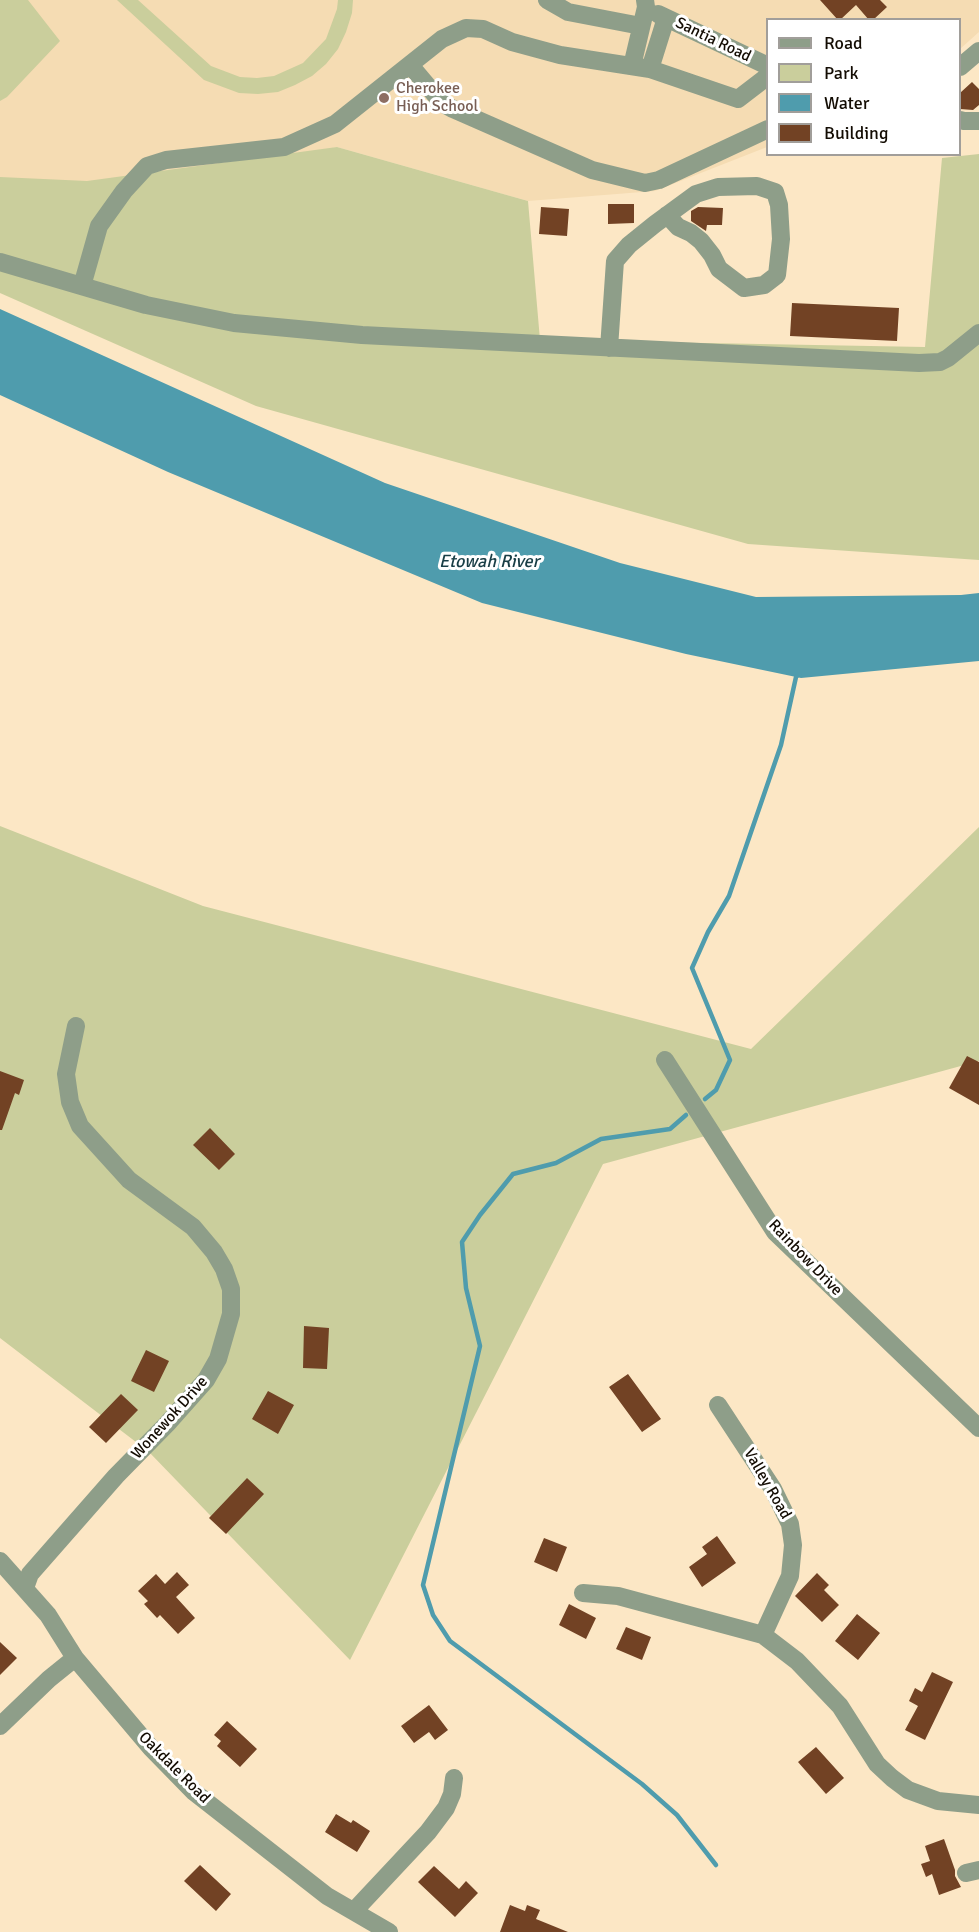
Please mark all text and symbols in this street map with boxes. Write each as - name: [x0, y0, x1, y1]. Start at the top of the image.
- street label: Santia Road: [672, 13, 754, 67]
- legend: [766, 18, 961, 156]
- text: Road: [824, 32, 863, 54]
- text: Park: [824, 62, 859, 84]
- place label: Cherokee High School: [396, 79, 478, 117]
- marker: Cherokee High School: [377, 91, 391, 105]
- text: Water: [824, 92, 869, 114]
- text: Building: [824, 122, 888, 144]
- water label: Etowah River: [439, 551, 539, 573]
- street label: Rainbow Drive: [764, 1216, 846, 1300]
- street label: Wonewok Drive: [128, 1373, 212, 1463]
- street label: Valley Road: [739, 1445, 795, 1523]
- street label: Oakdale Road: [134, 1728, 214, 1808]

